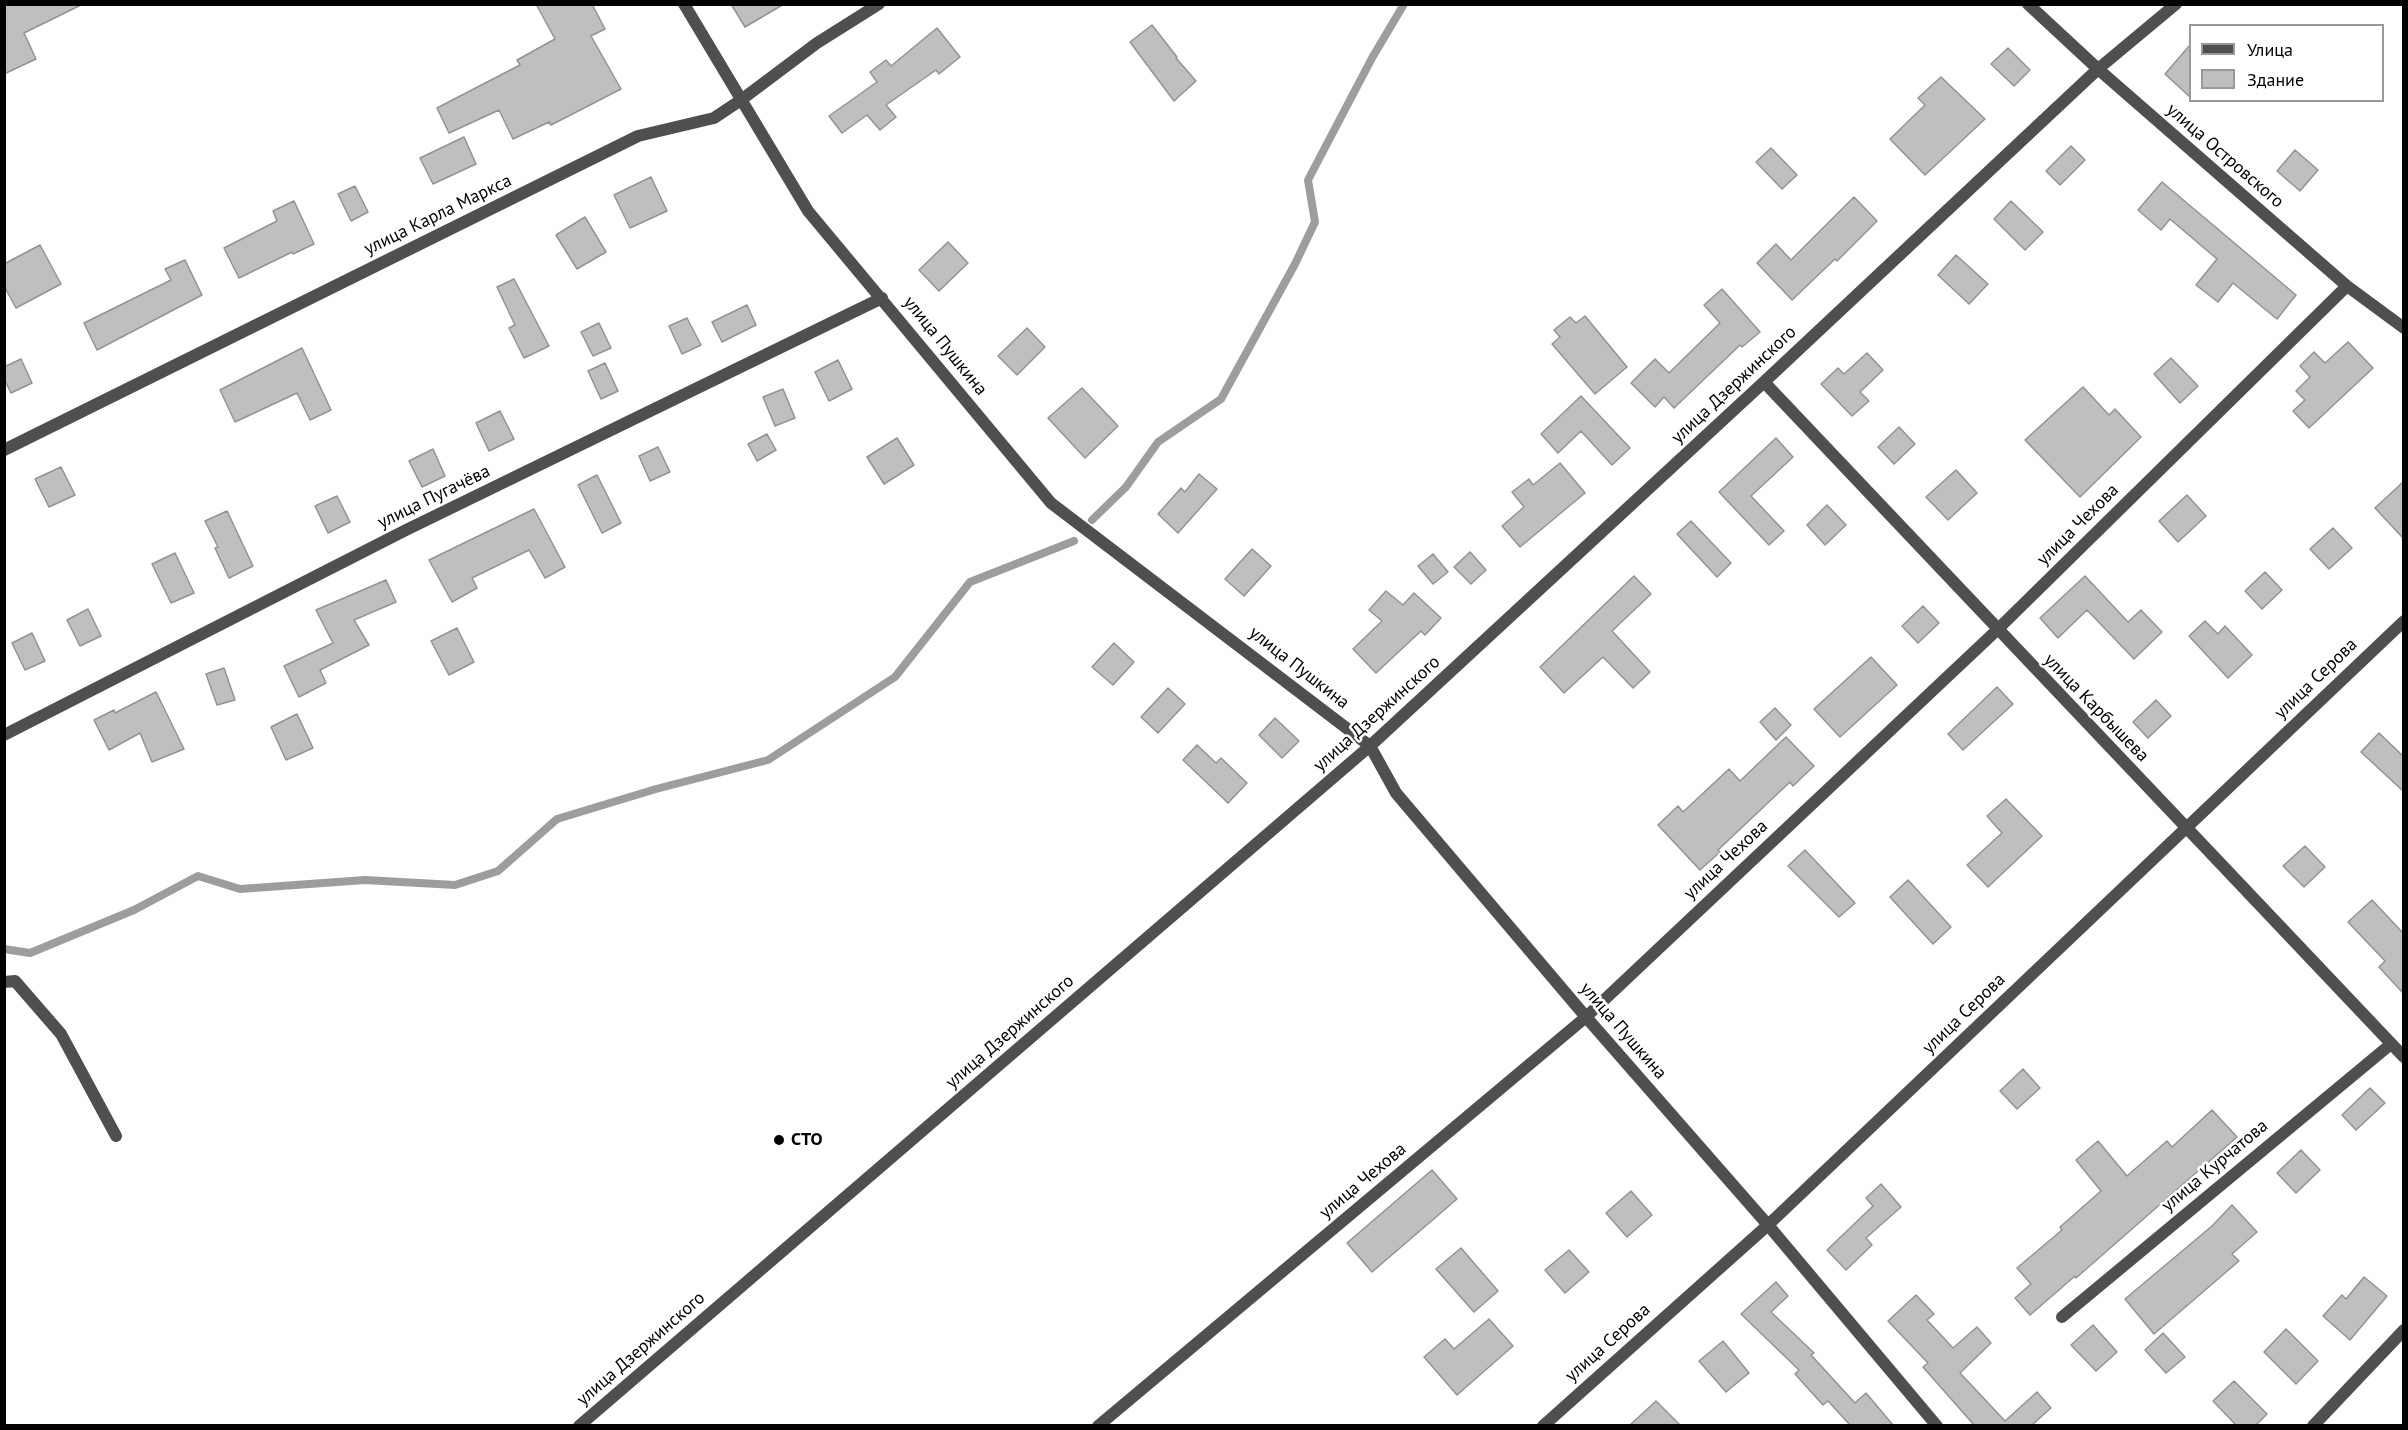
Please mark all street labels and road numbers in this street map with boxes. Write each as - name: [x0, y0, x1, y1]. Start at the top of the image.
- street label: улица Островского: [2162, 99, 2288, 213]
- street label: улица Карла Маркса: [361, 170, 515, 260]
- street label: улица Пушкина: [898, 292, 992, 400]
- street label: улица Дзержинского: [1667, 322, 1801, 448]
- street label: улица Пугачёва: [374, 460, 494, 534]
- street label: улица Чехова: [2033, 480, 2123, 570]
- street label: улица Пушкина: [1245, 622, 1353, 714]
- street label: улица Серова: [2270, 634, 2362, 724]
- street label: улица Карбышева: [2039, 649, 2153, 767]
- street label: улица Дзержинского: [1309, 651, 1445, 777]
- street label: улица Чехова: [1680, 816, 1772, 904]
- street label: улица Серова: [1918, 969, 2010, 1059]
- street label: улица Дзержинского: [941, 970, 1079, 1094]
- street label: улица Пушкина: [1575, 978, 1671, 1084]
- street label: улица Курчатова: [2158, 1115, 2272, 1217]
- street label: улица Чехова: [1315, 1138, 1411, 1224]
- street label: улица Дзержинского: [572, 1287, 710, 1411]
- street label: улица Серова: [1561, 1299, 1655, 1387]

